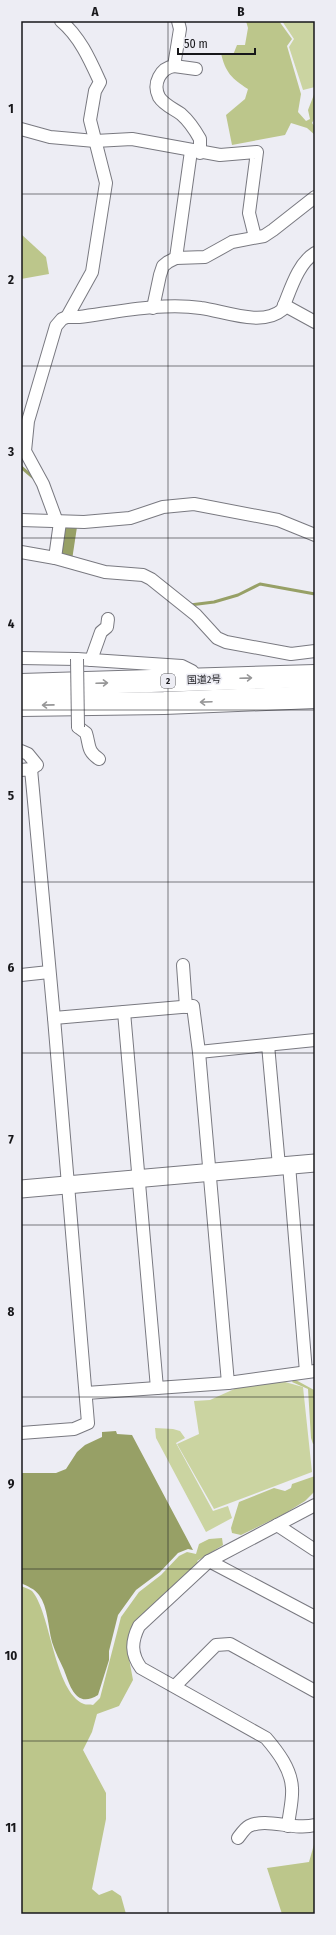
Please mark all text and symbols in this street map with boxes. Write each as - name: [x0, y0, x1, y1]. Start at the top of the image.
- text: A: [90, 4, 99, 19]
- text: B: [237, 4, 245, 19]
- scale bar: [178, 30, 255, 56]
- text: 50 m: [184, 37, 208, 51]
- text: 1: [8, 101, 14, 116]
- text: 2: [7, 272, 14, 287]
- text: 3: [7, 444, 14, 459]
- text: 4: [8, 616, 15, 631]
- street label: 国道2号: [187, 673, 221, 687]
- road number: 2: [161, 674, 175, 688]
- one-way arrow: [239, 674, 252, 682]
- one-way arrow: [95, 679, 108, 686]
- one-way arrow: [200, 698, 213, 705]
- one-way arrow: [42, 701, 55, 709]
- text: 5: [8, 788, 14, 803]
- text: 6: [8, 960, 15, 975]
- text: 7: [8, 1132, 14, 1147]
- text: 8: [8, 1304, 15, 1319]
- text: 9: [8, 1476, 15, 1491]
- text: 10: [5, 1648, 17, 1663]
- text: 11: [6, 1820, 16, 1835]

